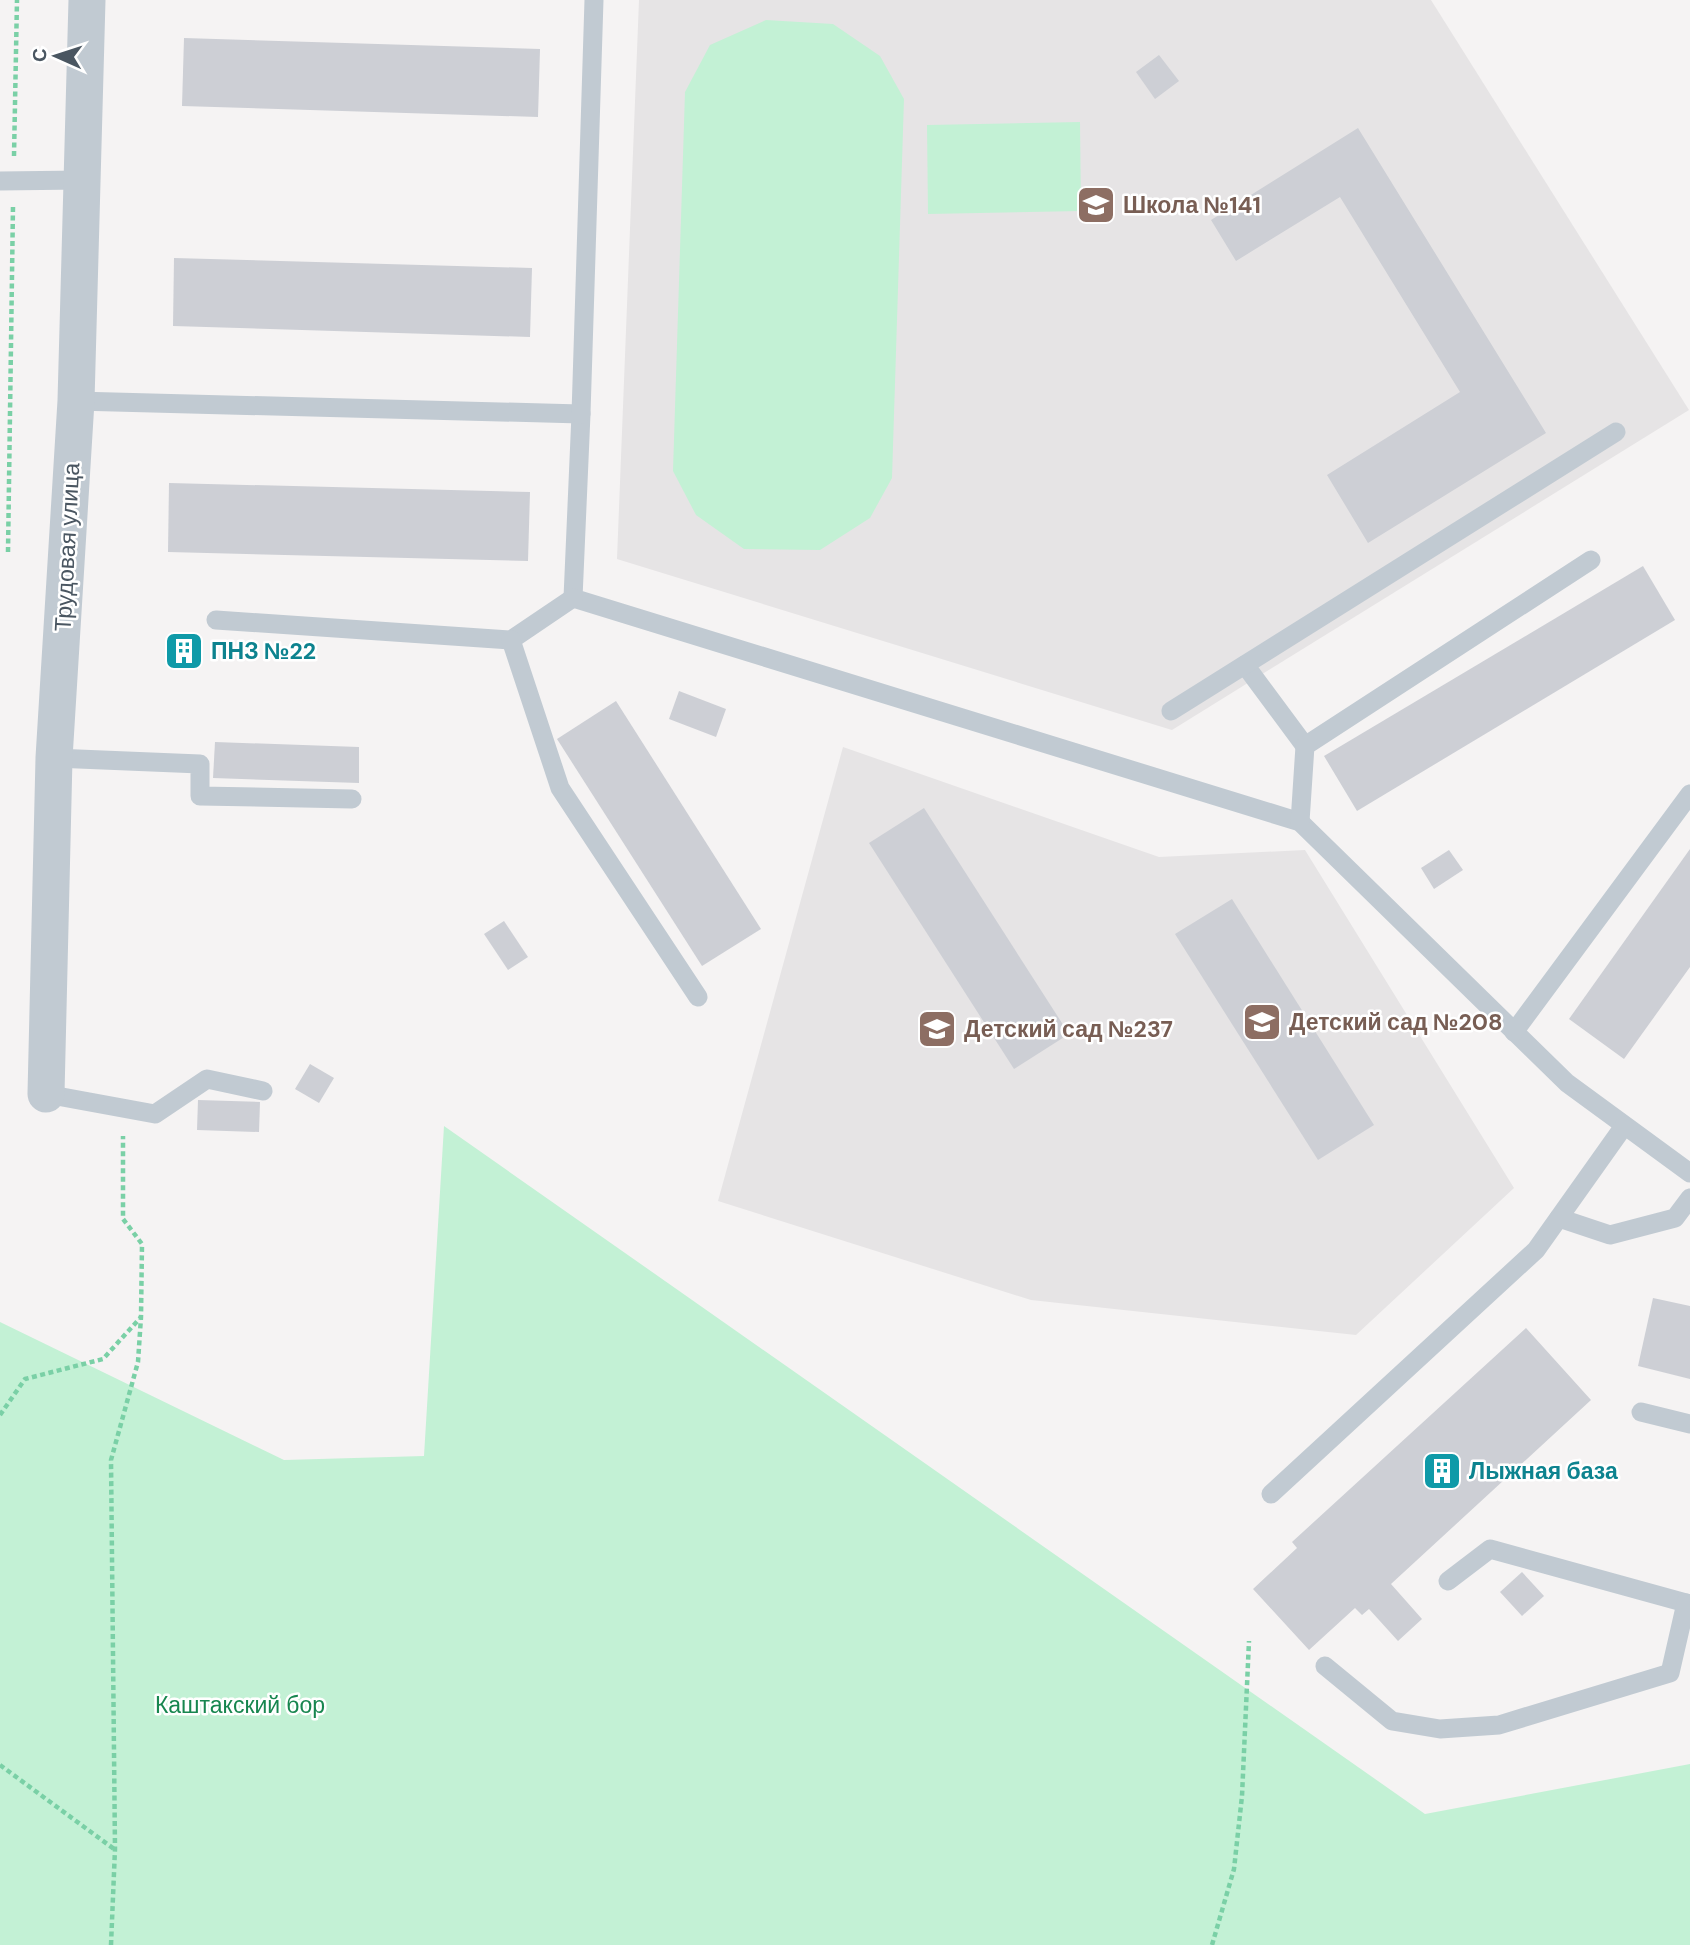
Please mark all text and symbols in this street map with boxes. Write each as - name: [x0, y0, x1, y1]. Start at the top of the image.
- north arrow: [21, 21, 91, 91]
- text: С: [27, 47, 52, 63]
- school or university icon: Школа №141: [1075, 184, 1117, 226]
- place label: Школа №141: [1123, 190, 1261, 220]
- street label: Трудовая улица: [48, 462, 86, 632]
- building icon: ПНЗ №22: [163, 630, 205, 672]
- place label: ПНЗ №22: [211, 636, 316, 666]
- school or university icon: Детский сад №208: [1241, 1001, 1283, 1043]
- place label: Детский сад №208: [1289, 1007, 1503, 1037]
- school or university icon: Детский сад №237: [916, 1008, 958, 1050]
- place label: Детский сад №237: [964, 1014, 1173, 1044]
- building icon: Лыжная база: [1421, 1450, 1463, 1492]
- place label: Лыжная база: [1469, 1456, 1618, 1486]
- park label: Каштакский бор: [155, 1690, 325, 1720]

